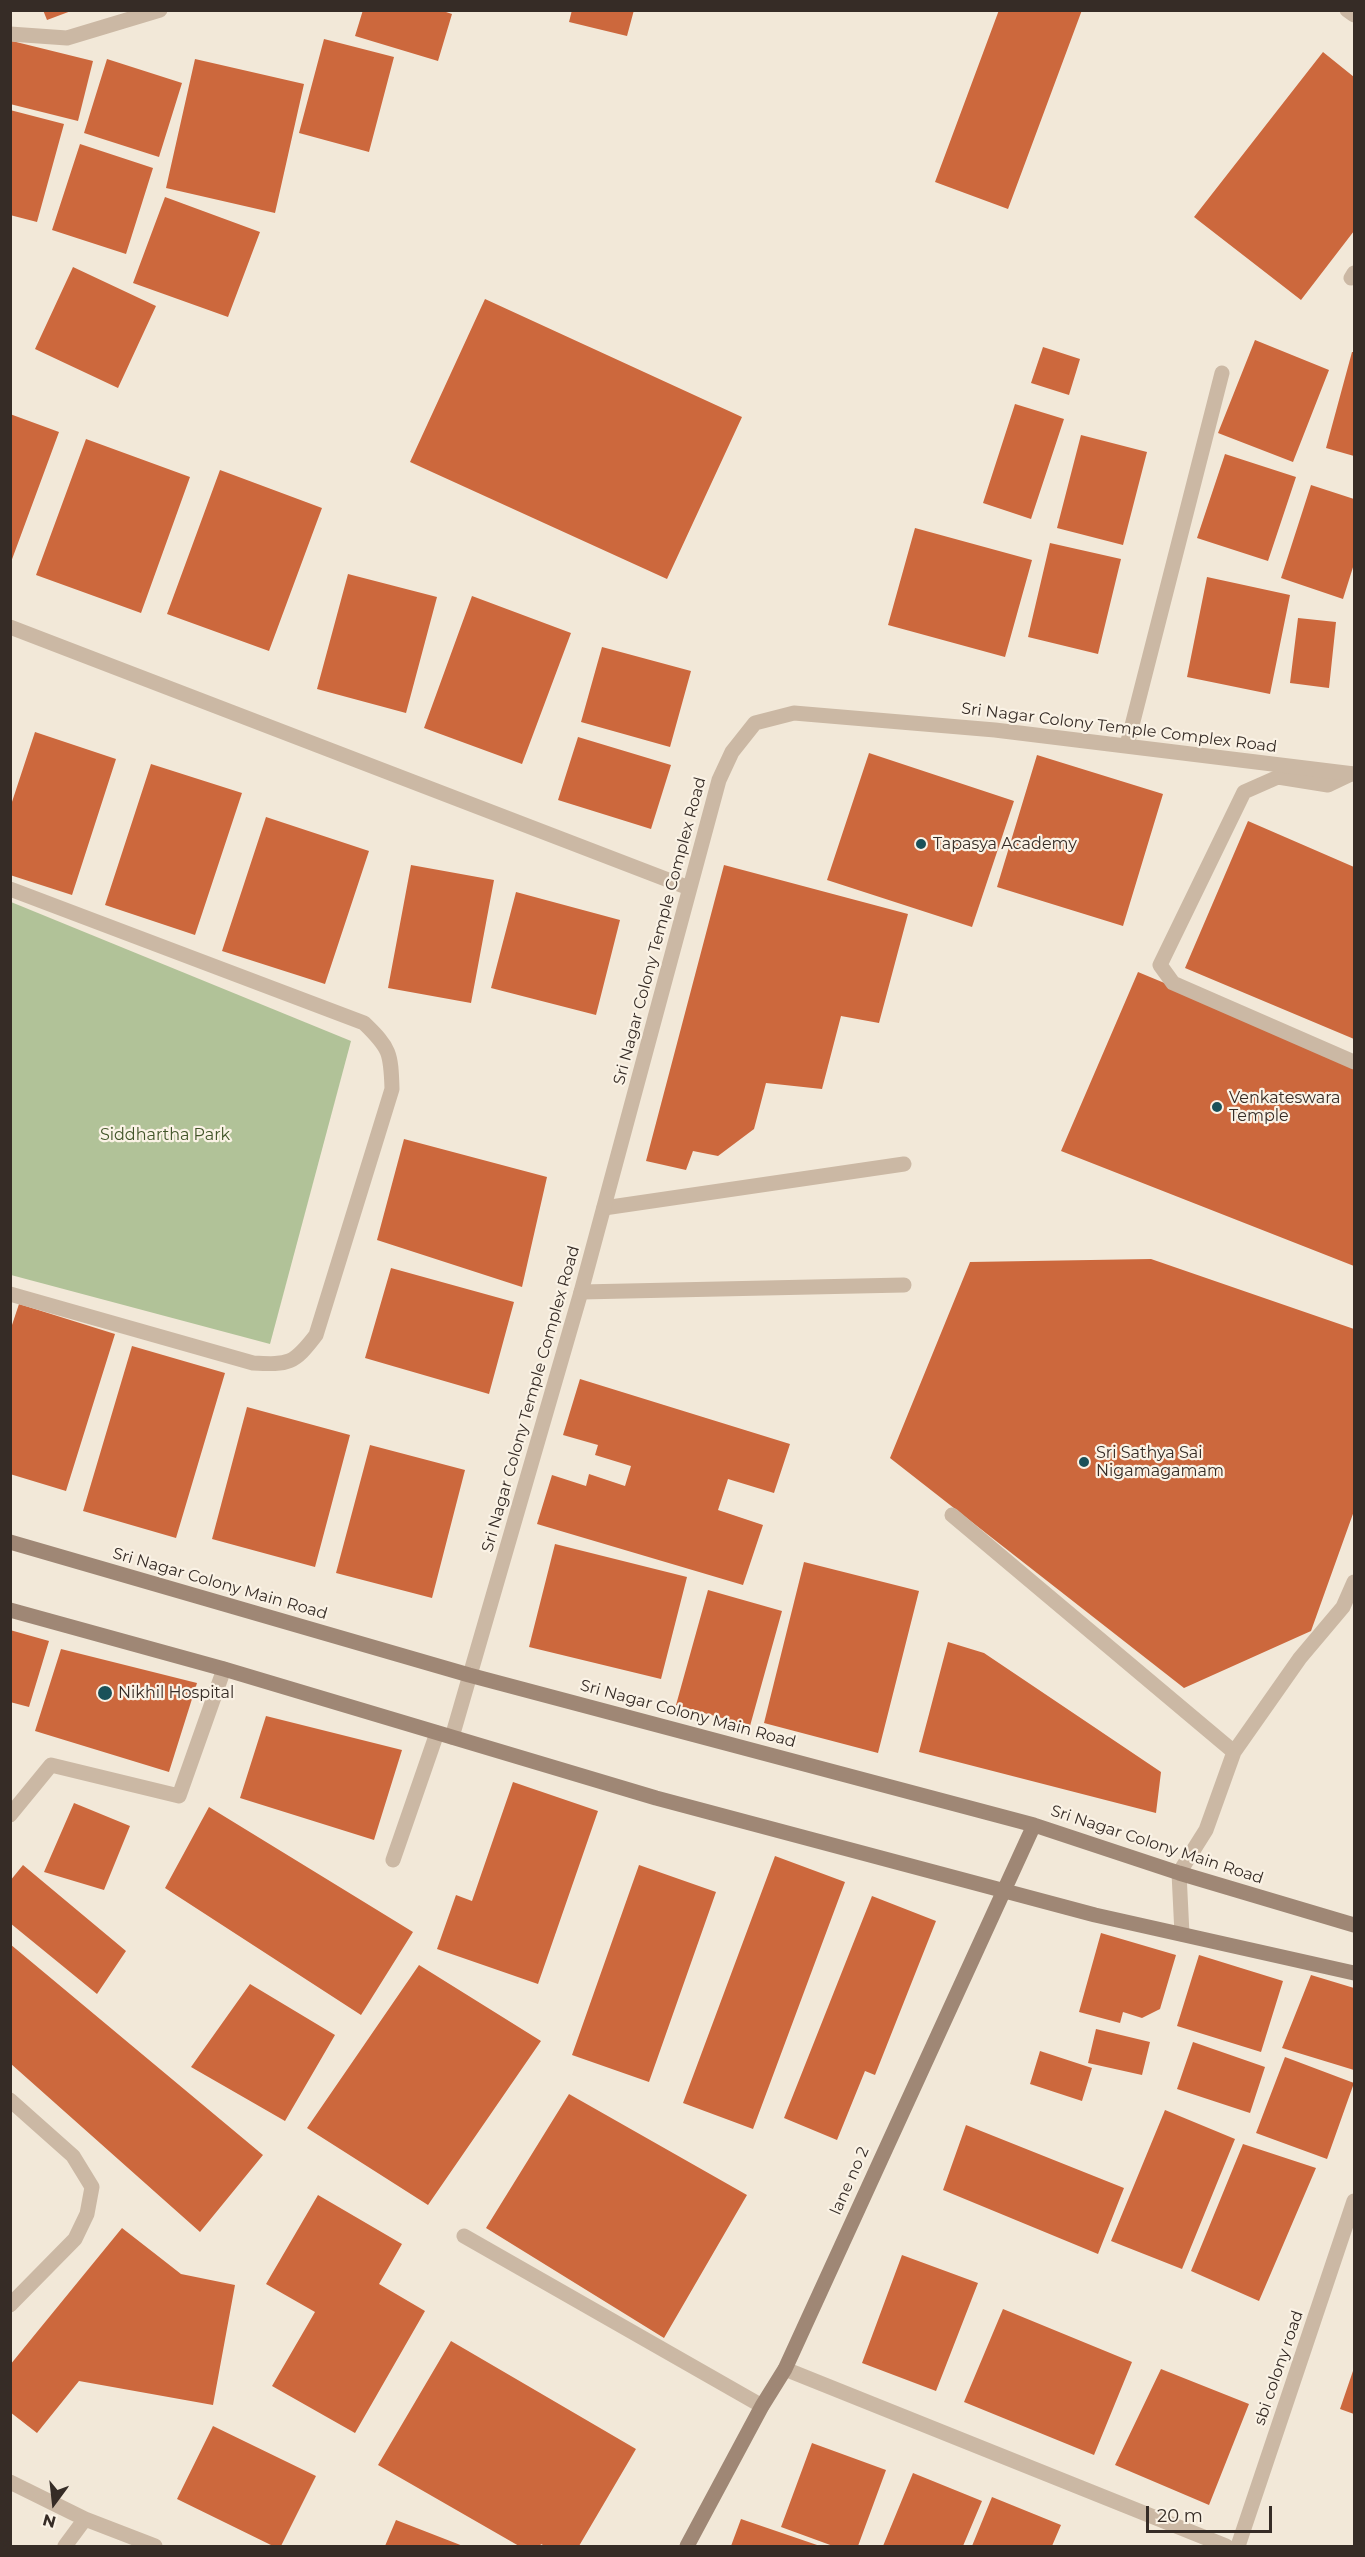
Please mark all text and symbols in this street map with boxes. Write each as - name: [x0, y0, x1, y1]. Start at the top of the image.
- street label: Sri Nagar Colony Temple Complex Road: [960, 699, 1278, 757]
- street label: Sri Nagar Colony Temple Complex Road: [610, 775, 710, 1087]
- place label: Tapasya Academy: [933, 834, 1077, 854]
- marker: Tapasya Academy: [914, 837, 928, 851]
- place label: Venkateswara Temple: [1229, 1088, 1341, 1126]
- marker: Venkateswara Temple: [1210, 1100, 1224, 1114]
- park label: Siddhartha Park: [100, 1125, 230, 1145]
- street label: Sri Nagar Colony Temple Complex Road: [478, 1244, 584, 1554]
- place label: Sri Sathya Sai Nigamagamam: [1096, 1443, 1224, 1481]
- marker: Sri Sathya Sai Nigamagamam: [1077, 1455, 1091, 1469]
- street label: Sri Nagar Colony Main Road: [110, 1544, 330, 1624]
- street label: Sri Nagar Colony Main Road: [578, 1676, 798, 1752]
- place label: Nikhil Hospital: [118, 1683, 234, 1703]
- marker: Nikhil Hospital: [96, 1684, 114, 1702]
- street label: Sri Nagar Colony Main Road: [1048, 1801, 1266, 1889]
- street label: lane no 2: [826, 2144, 874, 2218]
- street label: sbi colony road: [1250, 2308, 1308, 2428]
- north arrow: [24, 2473, 84, 2533]
- scale bar: [1149, 2494, 1275, 2532]
- text: 20 m: [1157, 2505, 1203, 2527]
- text: N: [41, 2510, 58, 2532]

